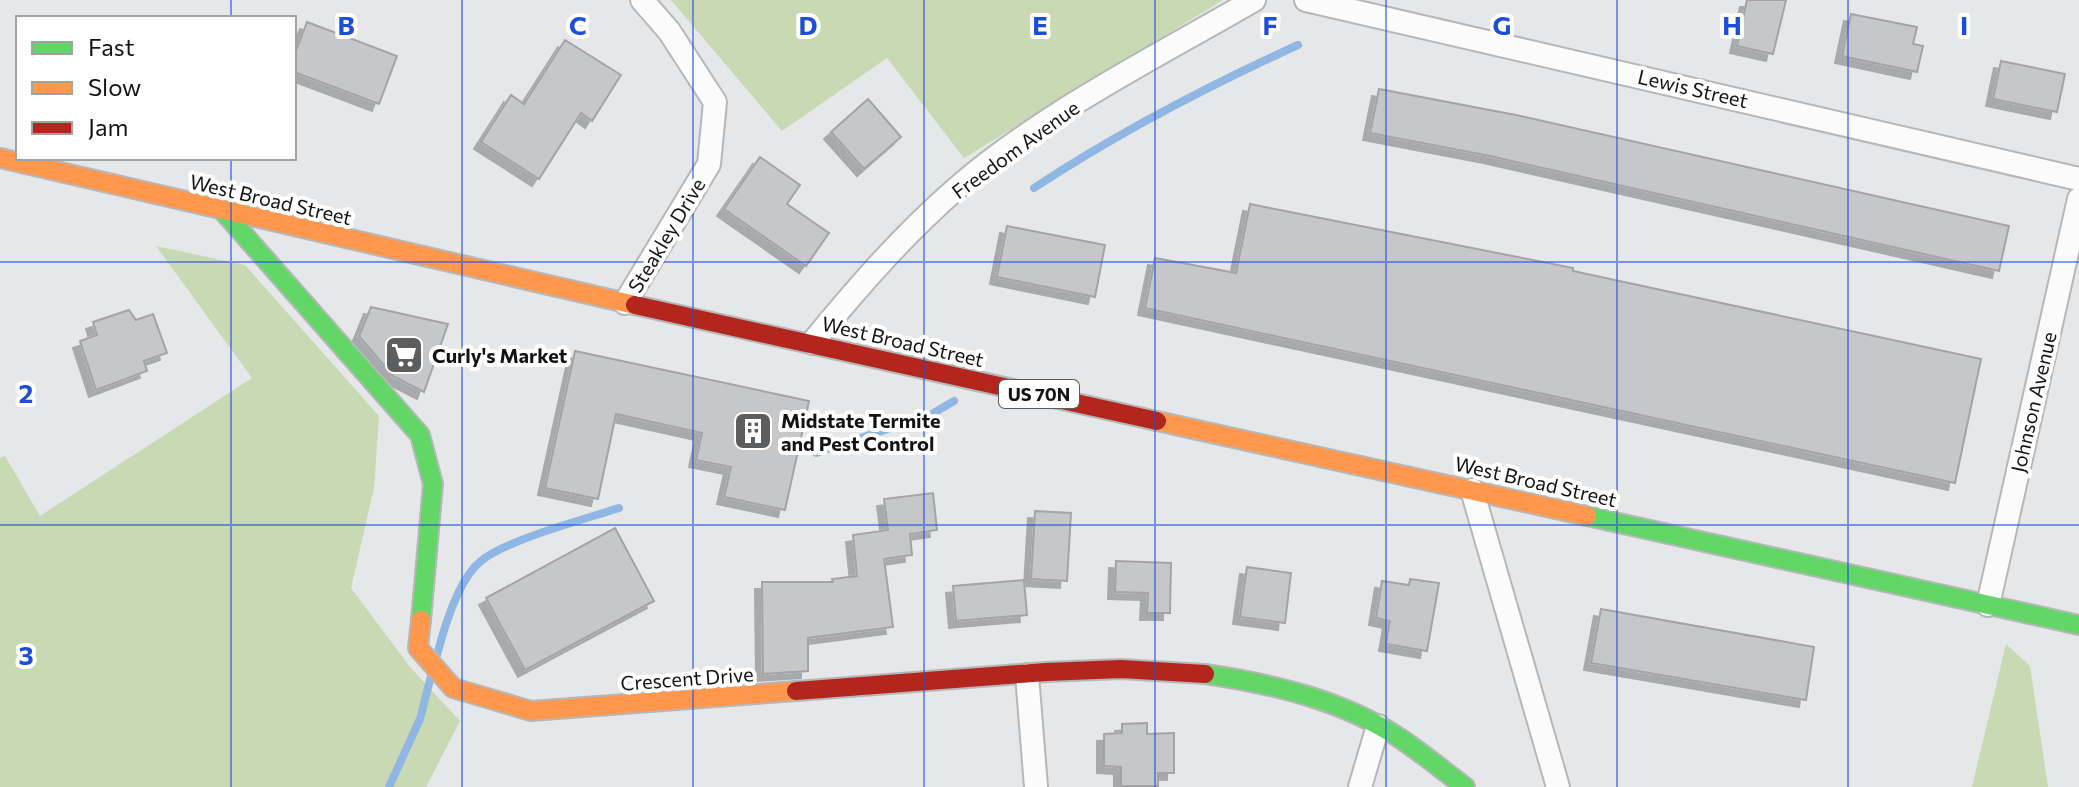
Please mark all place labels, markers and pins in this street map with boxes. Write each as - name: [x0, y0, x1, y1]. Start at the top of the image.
- supermarket icon: Curly's Market: [383, 334, 425, 376]
- place label: Curly's Market: [432, 343, 567, 367]
- place label: Midstate Termite and Pest Control: [781, 408, 941, 455]
- building icon: Midstate Termite and Pest Control: [732, 410, 774, 452]

